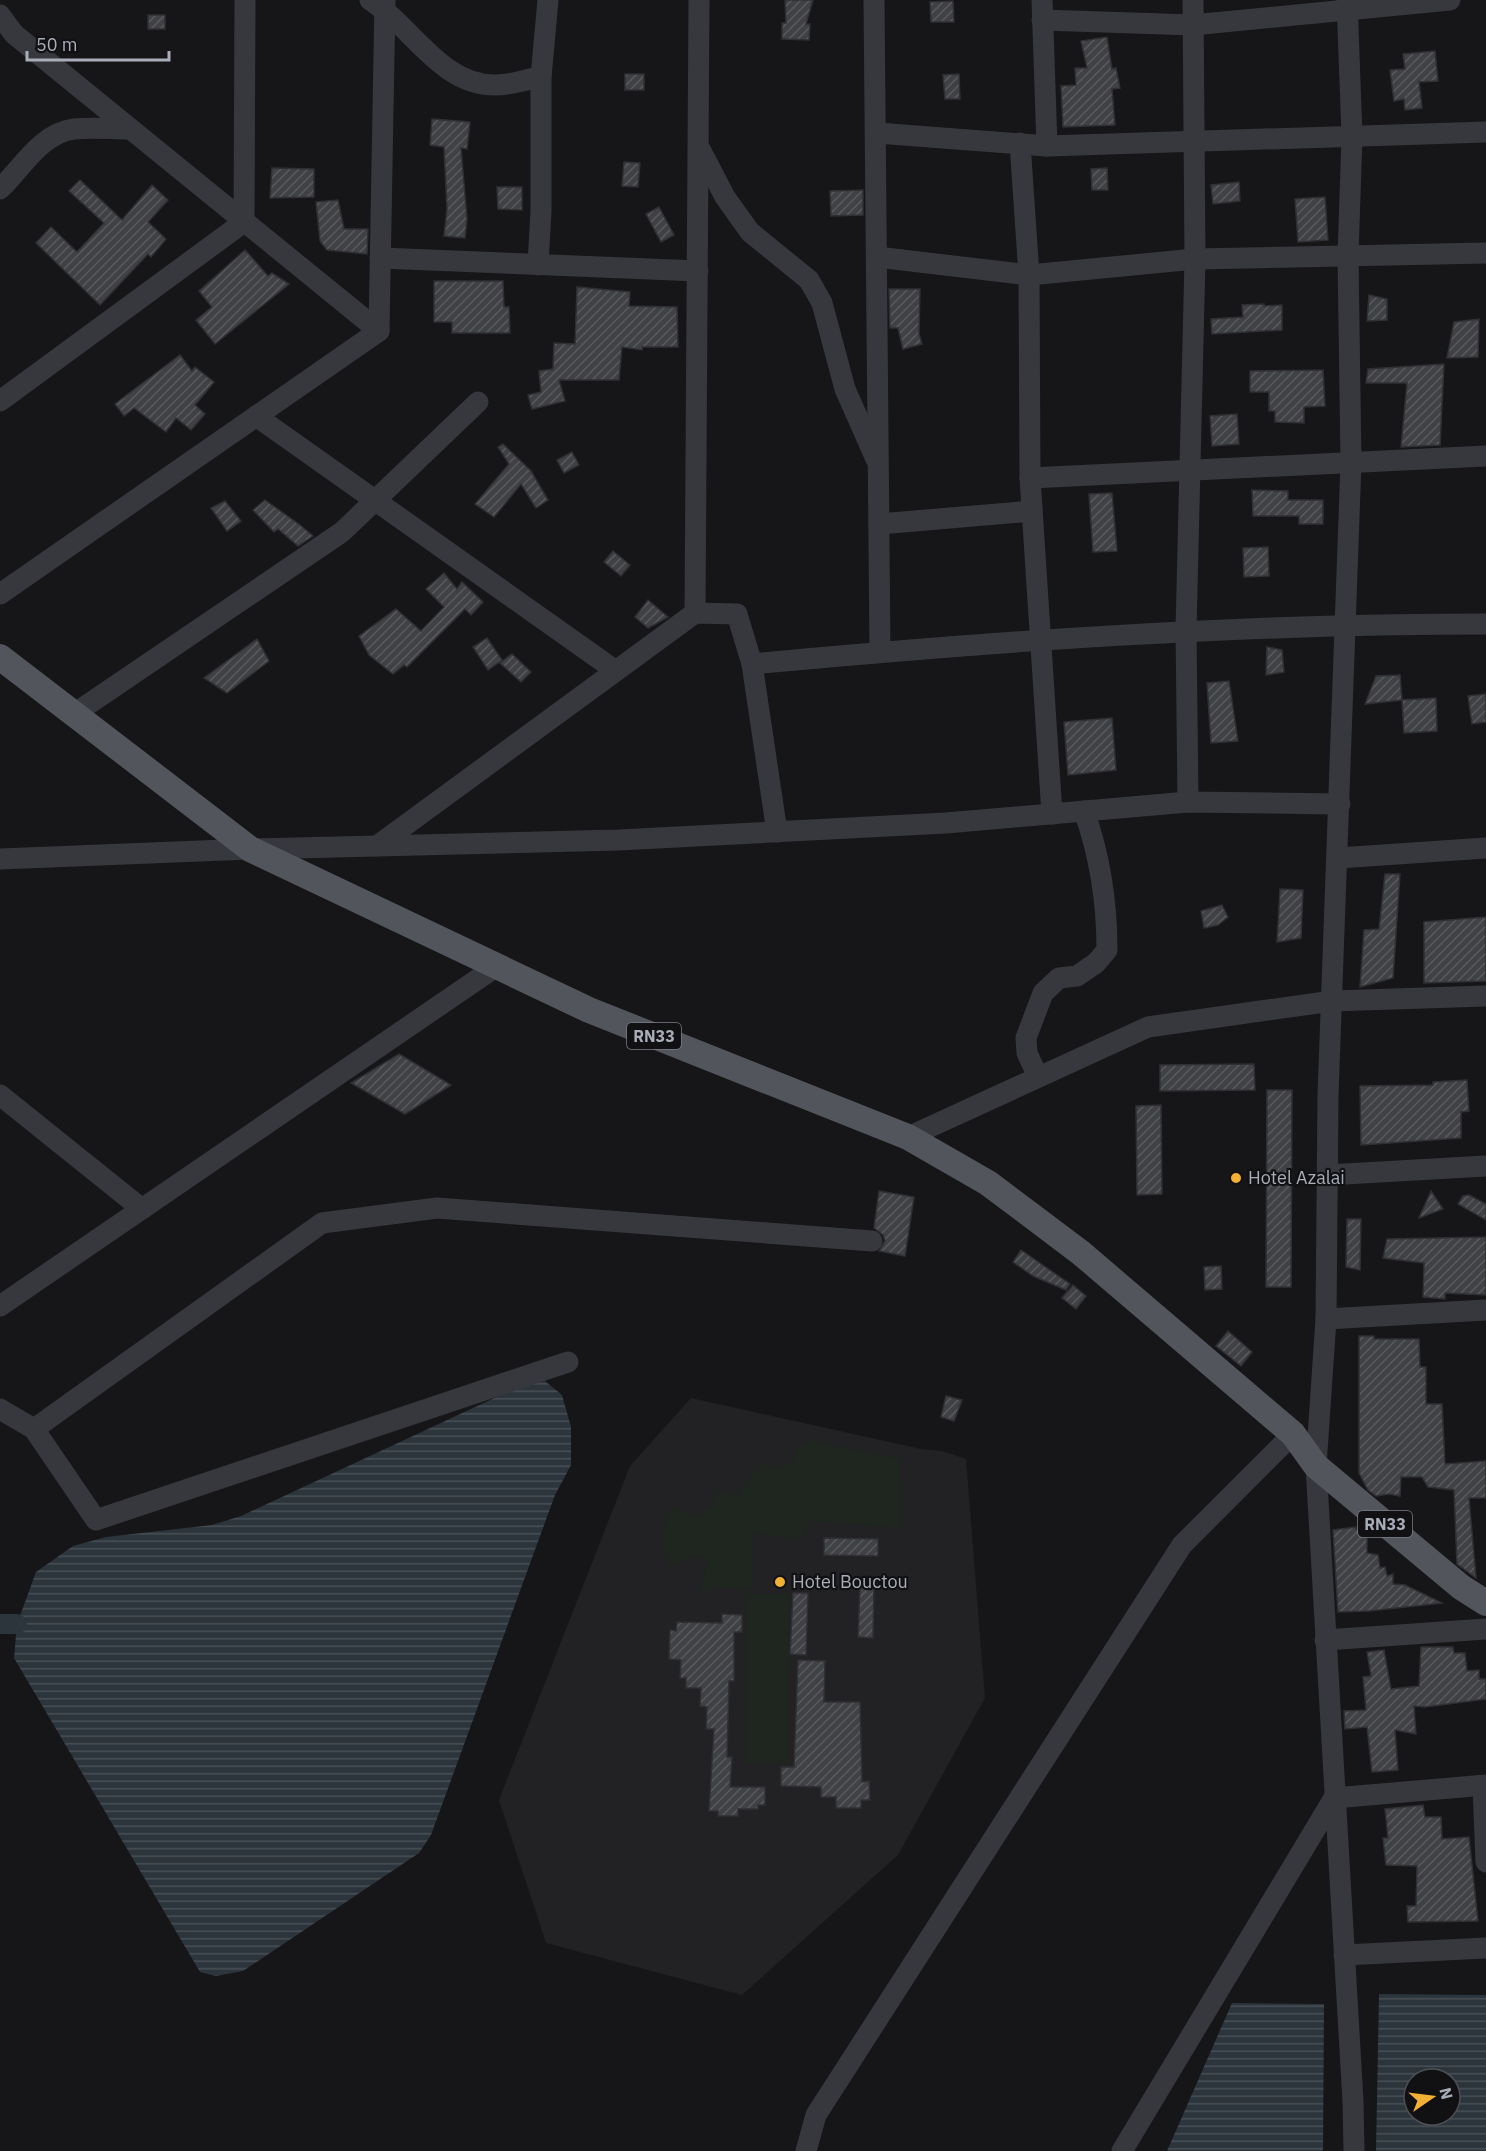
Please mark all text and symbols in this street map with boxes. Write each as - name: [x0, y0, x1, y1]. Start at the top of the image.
- scale bar: [27, 24, 170, 62]
- text: 50 m: [36, 33, 78, 56]
- road number: RN33: [627, 1023, 681, 1049]
- place label: Hotel Azalai: [1248, 1166, 1345, 1189]
- marker: Hotel Azalai: [1229, 1171, 1243, 1185]
- road number: RN33: [1358, 1511, 1412, 1537]
- place label: Hotel Bouctou: [792, 1570, 908, 1593]
- marker: Hotel Bouctou: [773, 1575, 787, 1589]
- north arrow: [1402, 2067, 1462, 2127]
- text: N: [1435, 2085, 1458, 2101]

